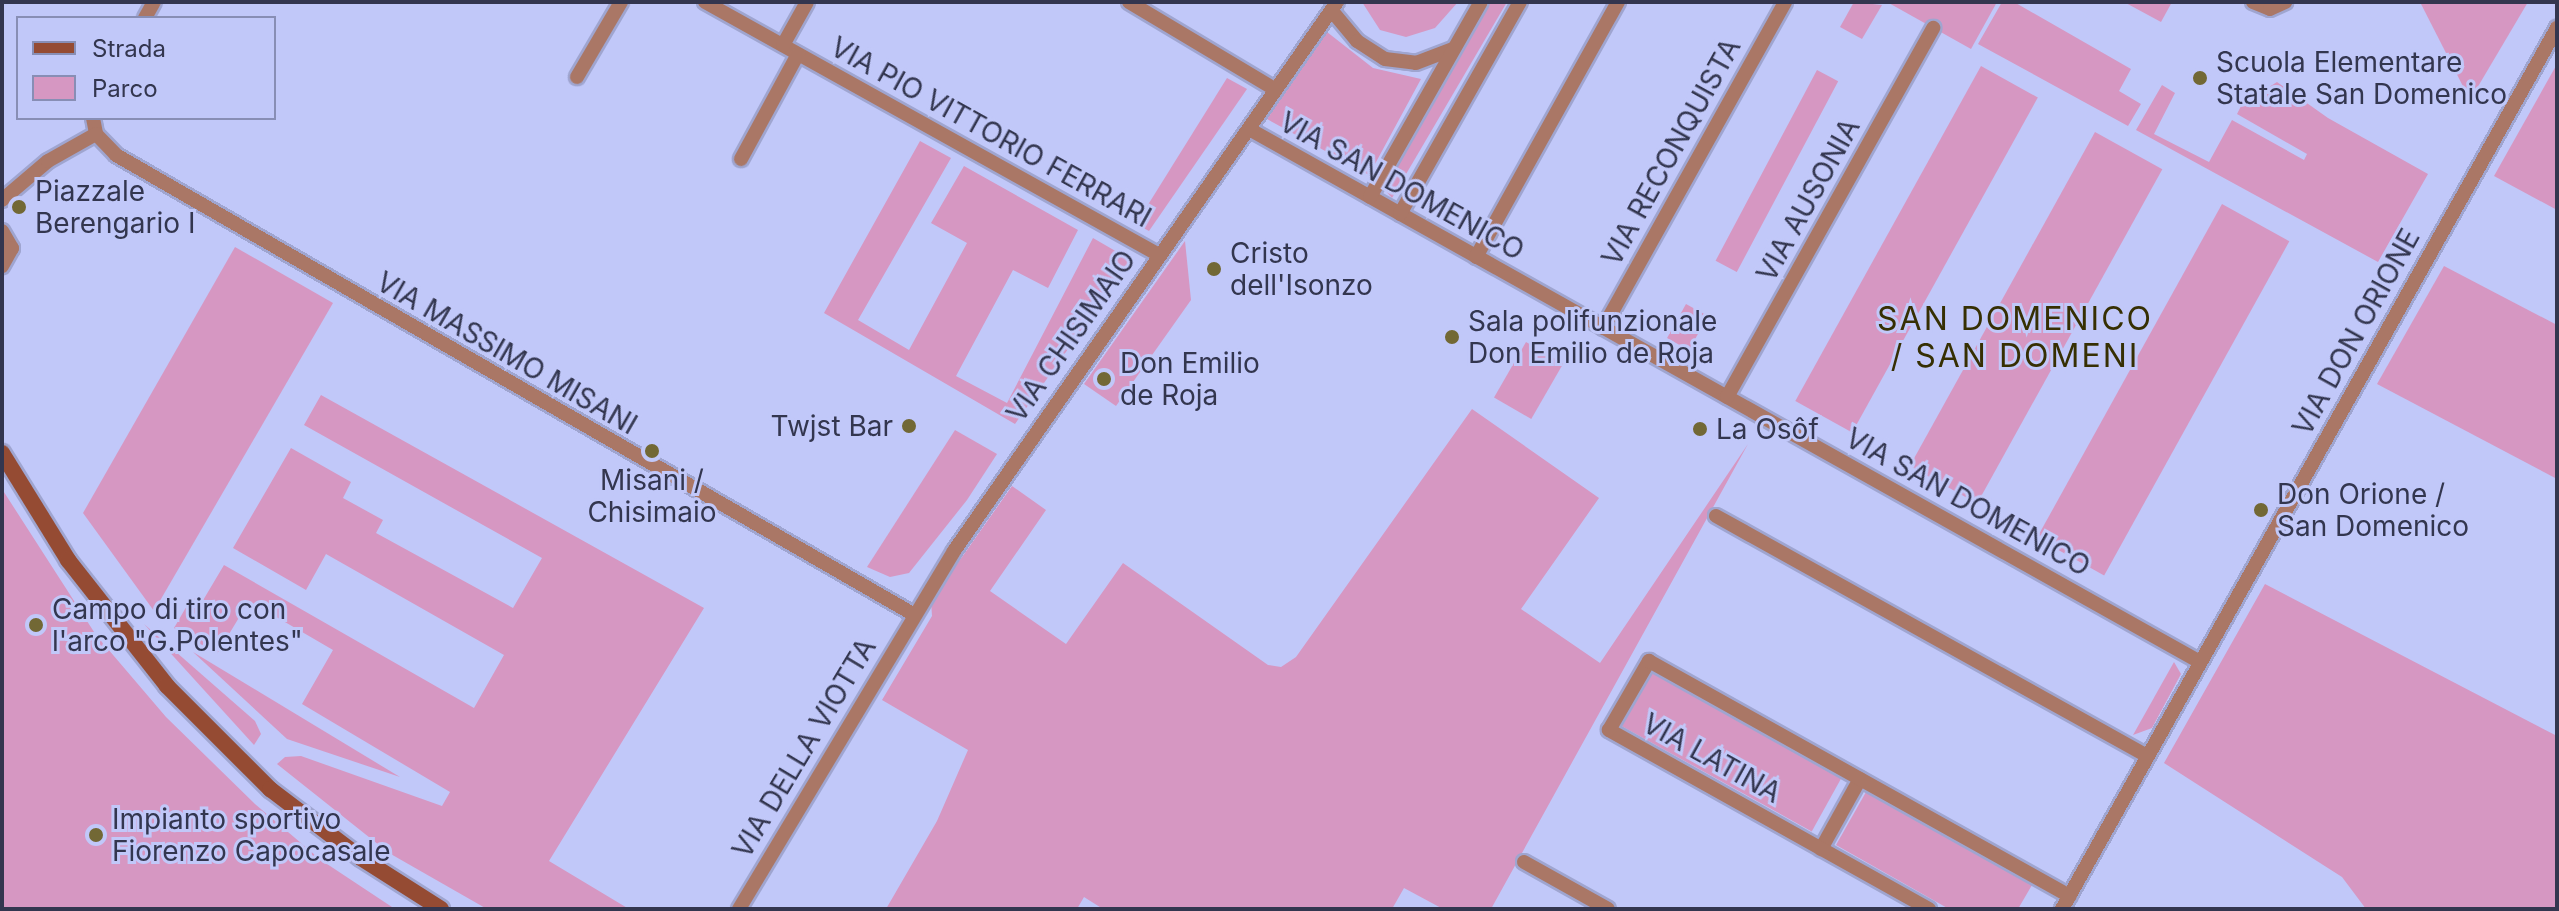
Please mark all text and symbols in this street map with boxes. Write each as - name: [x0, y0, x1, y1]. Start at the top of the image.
- legend: [16, 16, 276, 120]
- street label: VIA PIO VITTORIO FERRARI: [825, 30, 1157, 234]
- street label: VIA RECONQUISTA: [1595, 33, 1747, 271]
- text: Strada: [92, 34, 166, 63]
- place label: Scuola Elementare Statale San Domenico: [2216, 45, 2507, 111]
- marker: Scuola Elementare Statale San Domenico: [2191, 69, 2209, 87]
- text: Parco: [92, 74, 158, 103]
- street label: VIA SAN DOMENICO: [1274, 105, 1530, 267]
- street label: VIA AUSONIA: [1749, 113, 1867, 287]
- place label: Piazzale Berengario I: [35, 174, 195, 240]
- marker: Piazzale Berengario I: [10, 198, 28, 216]
- street label: VIA DON ORIONE: [2285, 223, 2427, 441]
- place label: Cristo dell'Isonzo: [1230, 236, 1373, 302]
- street label: VIA CHISIMAIO: [999, 244, 1143, 428]
- marker: Cristo dell'Isonzo: [1205, 260, 1223, 278]
- street label: VIA MASSIMO MISANI: [371, 265, 643, 441]
- district label: SAN DOMENICO / SAN DOMENI: [1877, 301, 2153, 376]
- place label: Sala polifunzionale Don Emilio de Roja: [1468, 304, 1717, 370]
- marker: Sala polifunzionale Don Emilio de Roja: [1443, 328, 1461, 346]
- place label: Don Emilio de Roja: [1120, 346, 1260, 412]
- marker: Don Emilio de Roja: [1095, 370, 1113, 388]
- place label: Twjst Bar: [771, 409, 893, 443]
- place label: La Osôf: [1716, 412, 1819, 446]
- marker: Twjst Bar: [900, 417, 918, 435]
- marker: La Osôf: [1691, 420, 1709, 438]
- street label: VIA SAN DOMENICO: [1840, 421, 2096, 583]
- marker: Misani / Chisimaio: [643, 442, 661, 460]
- place label: Misani / Chisimaio: [587, 463, 717, 529]
- place label: Don Orione / San Domenico: [2277, 477, 2469, 543]
- marker: Don Orione / San Domenico: [2252, 501, 2270, 519]
- place label: Campo di tiro con l'arco "G.Polentes": [52, 592, 303, 658]
- marker: Campo di tiro con l'arco "G.Polentes": [27, 616, 45, 634]
- street label: VIA DELLA VIOTTA: [725, 632, 883, 864]
- street label: VIA LATINA: [1637, 706, 1787, 810]
- place label: Impianto sportivo Fiorenzo Capocasale: [112, 802, 390, 868]
- marker: Impianto sportivo Fiorenzo Capocasale: [87, 826, 105, 844]

